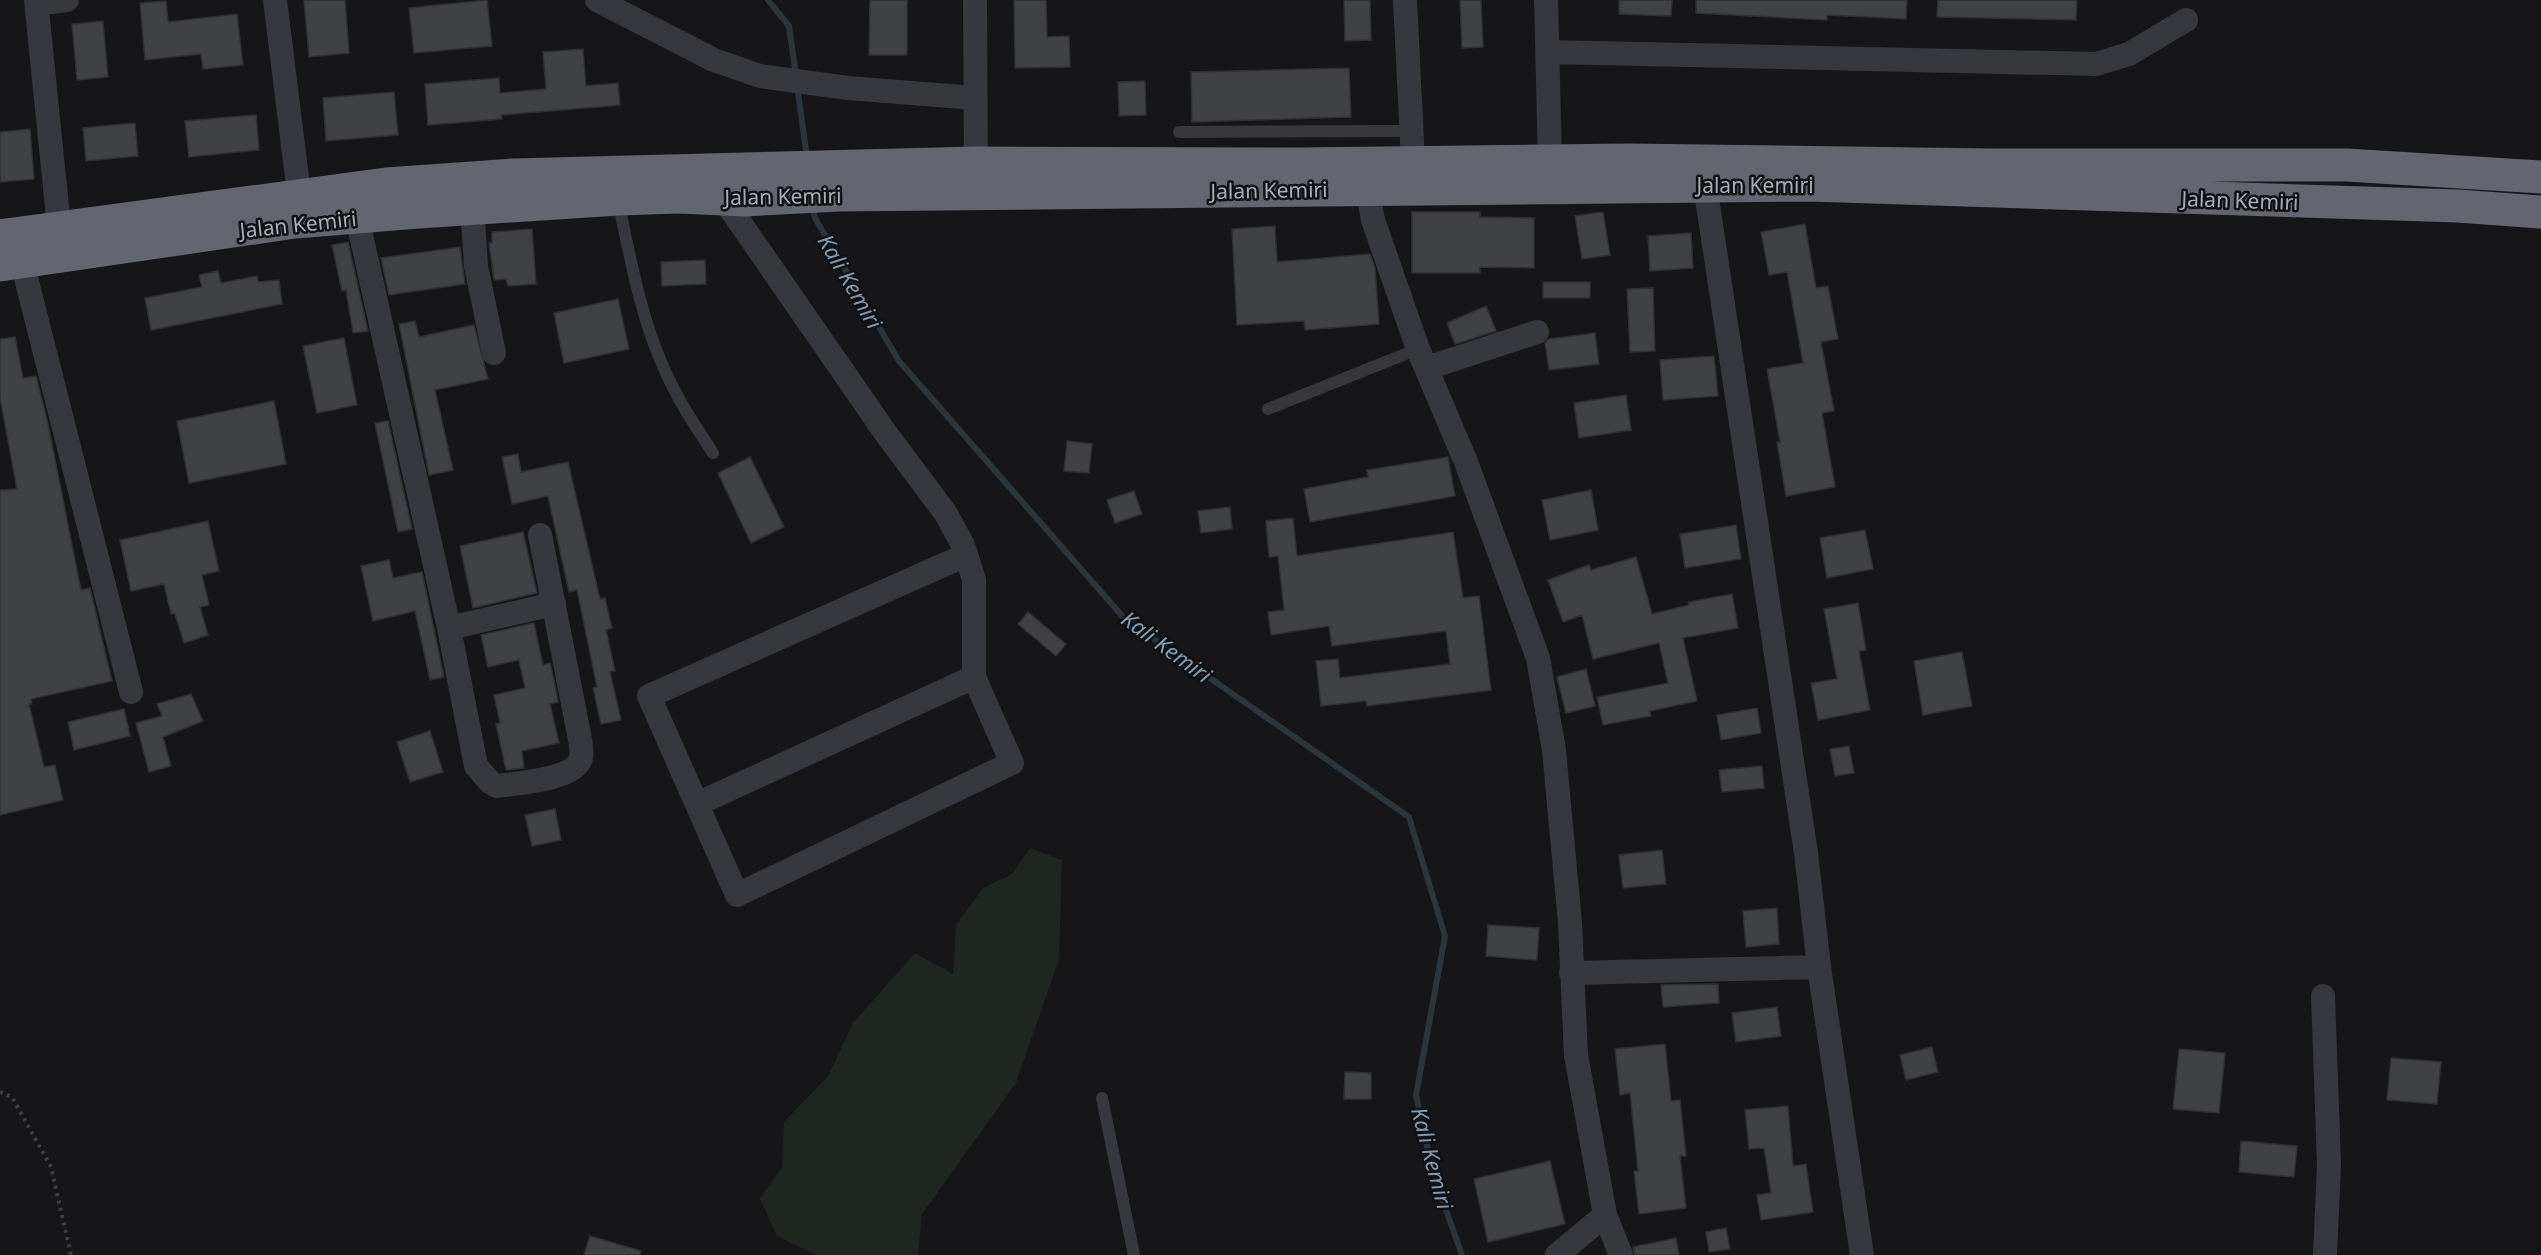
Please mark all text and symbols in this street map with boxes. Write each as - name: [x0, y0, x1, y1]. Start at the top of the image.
- street label: Jalan Kemiri: [1694, 171, 1814, 199]
- street label: Jalan Kemiri: [1208, 175, 1328, 205]
- street label: Jalan Kemiri: [722, 181, 842, 211]
- street label: Jalan Kemiri: [2179, 184, 2299, 216]
- street label: Jalan Kemiri: [236, 204, 358, 244]
- water label: Kali Kemiri: [812, 228, 890, 334]
- water label: Kali Kemiri: [1116, 603, 1218, 689]
- water label: Kali Kemiri: [1405, 1104, 1461, 1213]

